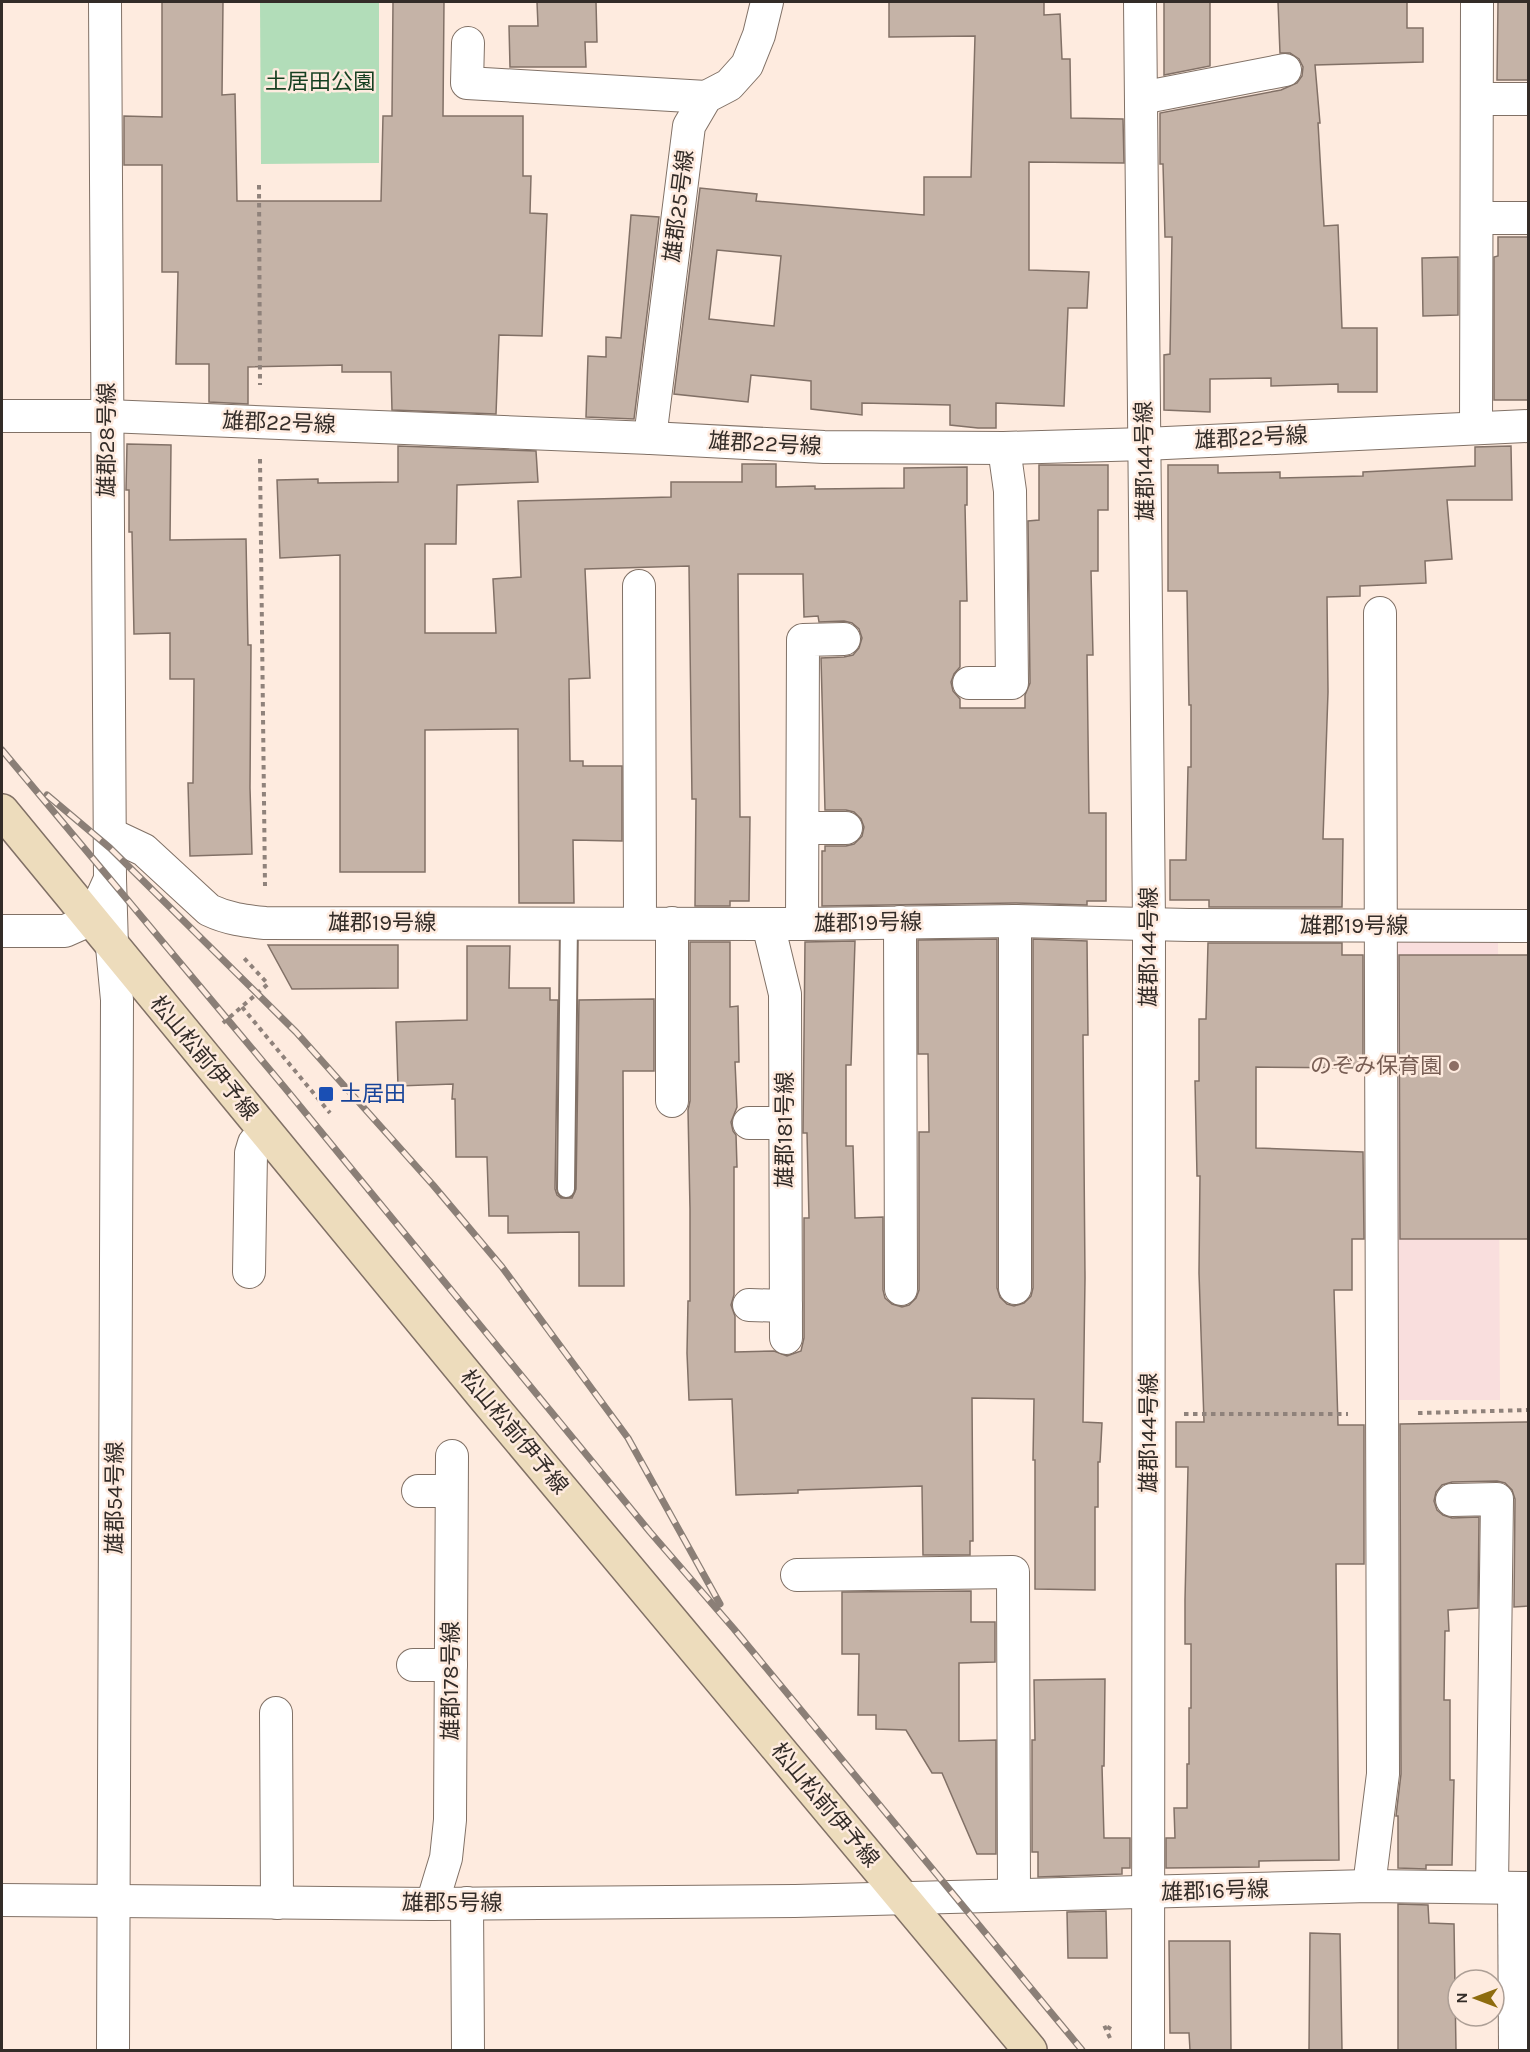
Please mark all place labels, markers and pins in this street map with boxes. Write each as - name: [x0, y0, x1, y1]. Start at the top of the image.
- place label: のぞみ保育園: [1310, 1053, 1442, 1079]
- marker: のぞみ保育園: [1447, 1059, 1461, 1073]
- place label: 土居田: [340, 1081, 406, 1107]
- marker: 土居田: [317, 1085, 335, 1103]

